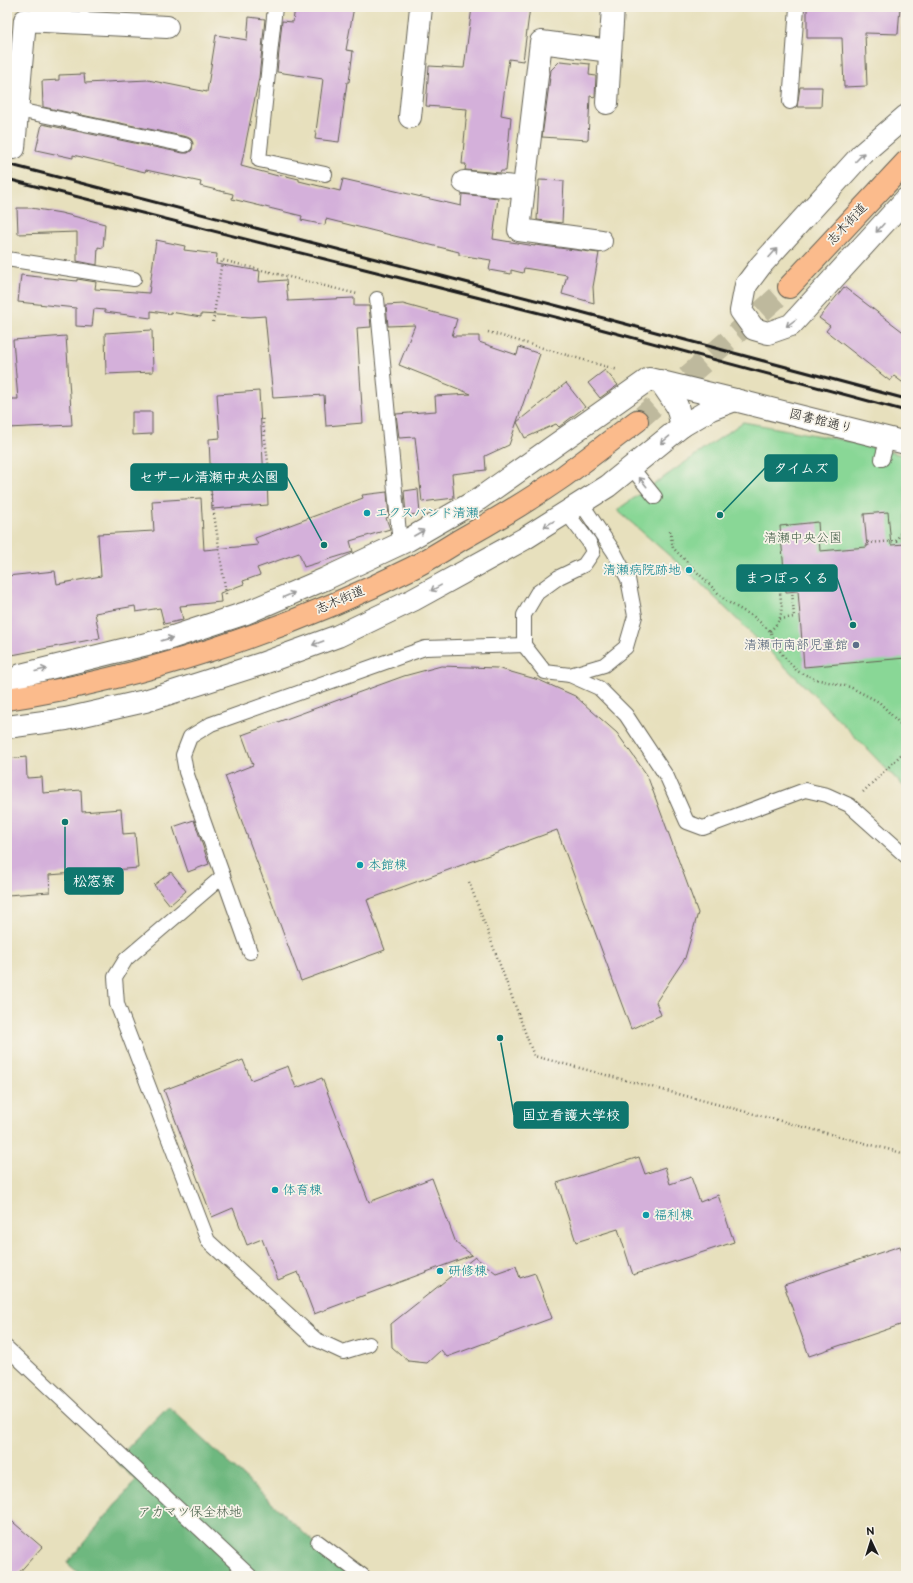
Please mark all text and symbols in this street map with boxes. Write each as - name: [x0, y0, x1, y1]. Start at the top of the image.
- one-way arrow: [855, 152, 865, 162]
- street label: 志木街道: [823, 200, 871, 248]
- one-way arrow: [875, 223, 884, 233]
- one-way arrow: [768, 248, 777, 258]
- one-way arrow: [786, 319, 797, 327]
- street label: 図書館通り: [788, 405, 854, 437]
- one-way arrow: [660, 435, 671, 444]
- callout: タイムズ: [765, 455, 837, 481]
- text: タイムズ: [774, 460, 828, 477]
- callout: セザール清瀬中央公園: [131, 464, 287, 490]
- text: セザール清瀬中央公園: [139, 469, 279, 486]
- one-way arrow: [639, 477, 648, 488]
- place label: エクスバンド清瀬: [375, 505, 479, 521]
- marker: エクスバンド清瀬: [362, 508, 372, 518]
- one-way arrow: [543, 519, 554, 528]
- one-way arrow: [413, 529, 425, 537]
- park label: 清瀬中央公園: [764, 530, 842, 546]
- place label: 清瀬病院跡地: [603, 562, 681, 578]
- marker: 清瀬病院跡地: [684, 565, 694, 575]
- callout: まつぼっくる: [737, 565, 837, 591]
- text: まつぼっくる: [745, 570, 829, 587]
- street label: 志木街道: [313, 582, 367, 618]
- one-way arrow: [430, 584, 442, 592]
- one-way arrow: [283, 590, 295, 598]
- one-way arrow: [160, 635, 173, 642]
- place label: 清瀬市南部児童館: [744, 637, 848, 653]
- one-way arrow: [312, 639, 324, 647]
- marker: 清瀬市南部児童館: [851, 640, 861, 650]
- one-way arrow: [34, 666, 47, 673]
- place label: 本館棟: [368, 857, 407, 873]
- marker: 本館棟: [355, 860, 365, 870]
- callout: 松窓寮: [65, 868, 123, 894]
- text: 松窓寮: [73, 873, 115, 890]
- callout: 国立看護大学校: [514, 1102, 628, 1128]
- text: 国立看護大学校: [522, 1107, 620, 1124]
- place label: 体育棟: [283, 1182, 322, 1198]
- marker: 体育棟: [270, 1185, 280, 1195]
- place label: 福利棟: [654, 1207, 693, 1223]
- marker: 福利棟: [641, 1210, 651, 1220]
- place label: 研修棟: [448, 1263, 487, 1279]
- marker: 研修棟: [435, 1266, 445, 1276]
- park label: アカマツ保全林地: [138, 1504, 242, 1520]
- north arrow: [851, 1521, 891, 1561]
- text: N: [866, 1525, 875, 1538]

